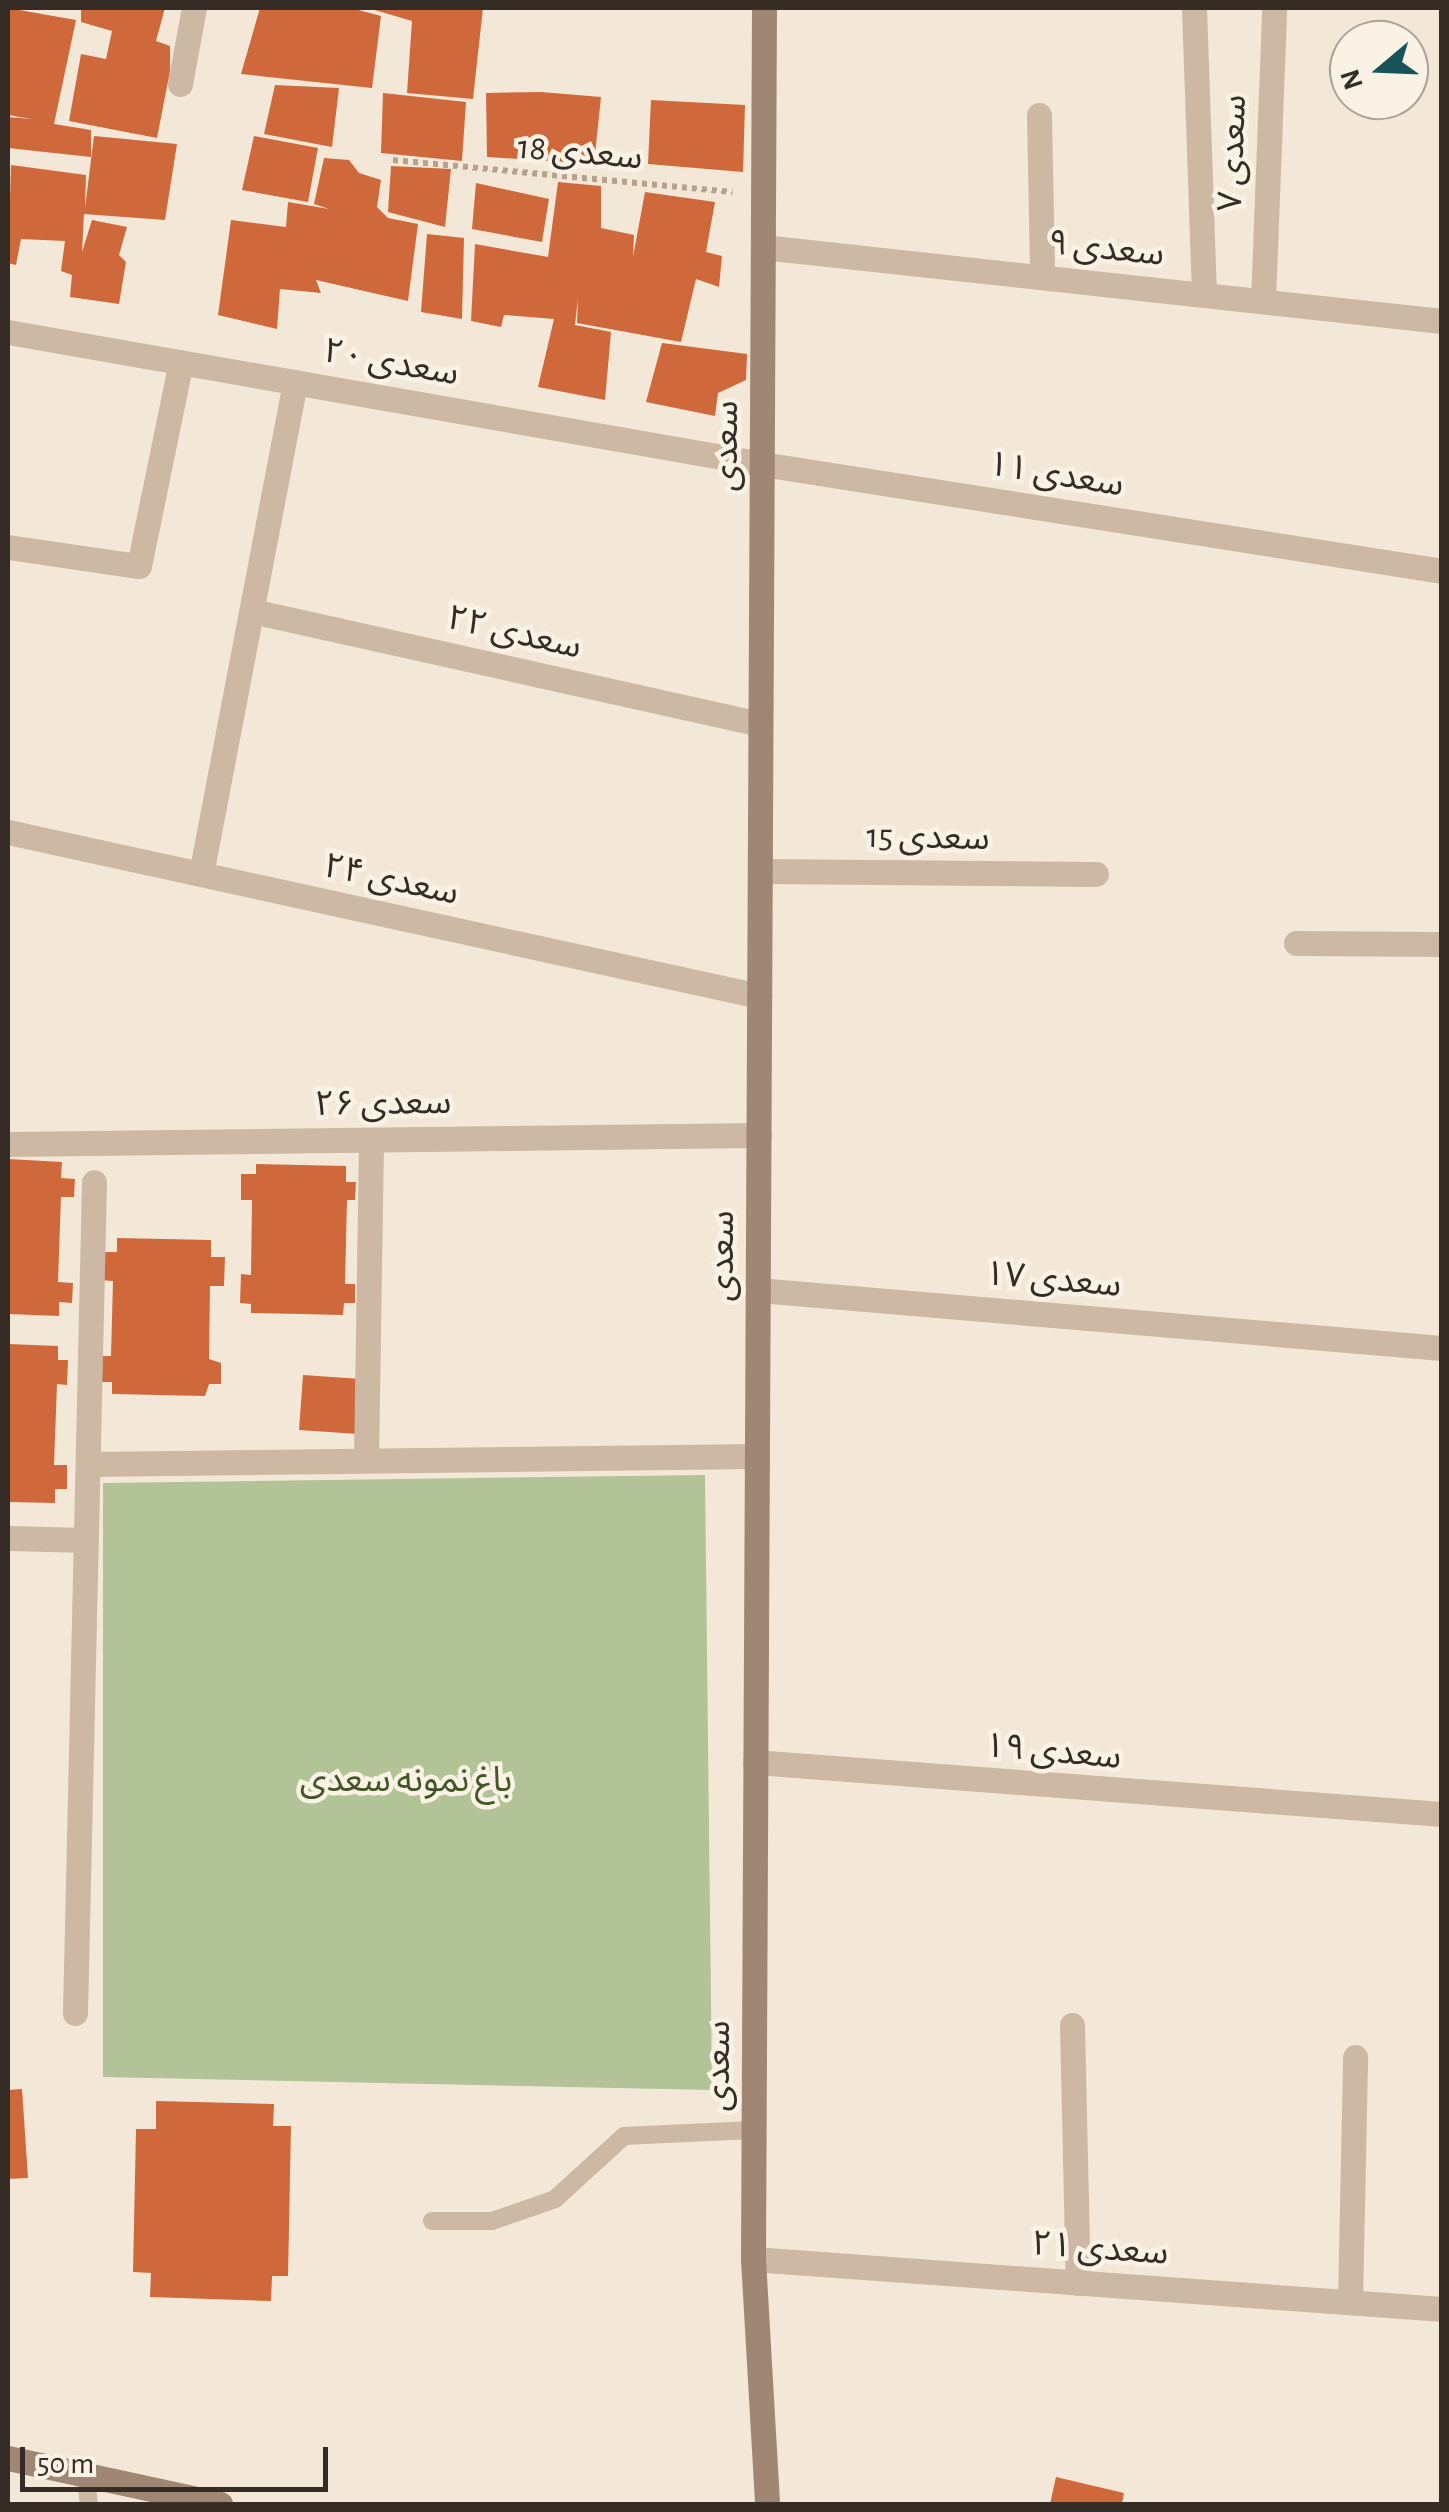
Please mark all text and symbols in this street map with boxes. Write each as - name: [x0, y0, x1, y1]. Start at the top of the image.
- north arrow: [1329, 20, 1429, 120]
- text: N: [1336, 65, 1369, 93]
- street label: سعدی ۷: [1210, 94, 1256, 212]
- street label: سعدی 18: [516, 127, 644, 179]
- street label: سعدی ۹: [1046, 222, 1166, 276]
- street label: سعدی ۲۰: [320, 330, 462, 396]
- street label: سعدی: [706, 401, 748, 491]
- street label: سعدی ۱۱: [985, 444, 1127, 506]
- street label: سعدی ۲۲: [443, 597, 585, 669]
- street label: سعدی 15: [866, 816, 990, 860]
- street label: سعدی ۲۴: [320, 845, 462, 915]
- street label: سعدی ۲۶: [314, 1082, 452, 1126]
- street label: سعدی: [702, 1211, 744, 1301]
- street label: سعدی ۱۷: [983, 1253, 1123, 1307]
- street label: سعدی ۱۹: [983, 1725, 1123, 1779]
- park label: باغ نمونه سعدی: [300, 1760, 512, 1802]
- street label: سعدی: [698, 2021, 740, 2111]
- street label: سعدی ۲۱: [1030, 2223, 1170, 2275]
- scale bar: [25, 2427, 332, 2489]
- text: 50 m: [37, 2449, 94, 2479]

